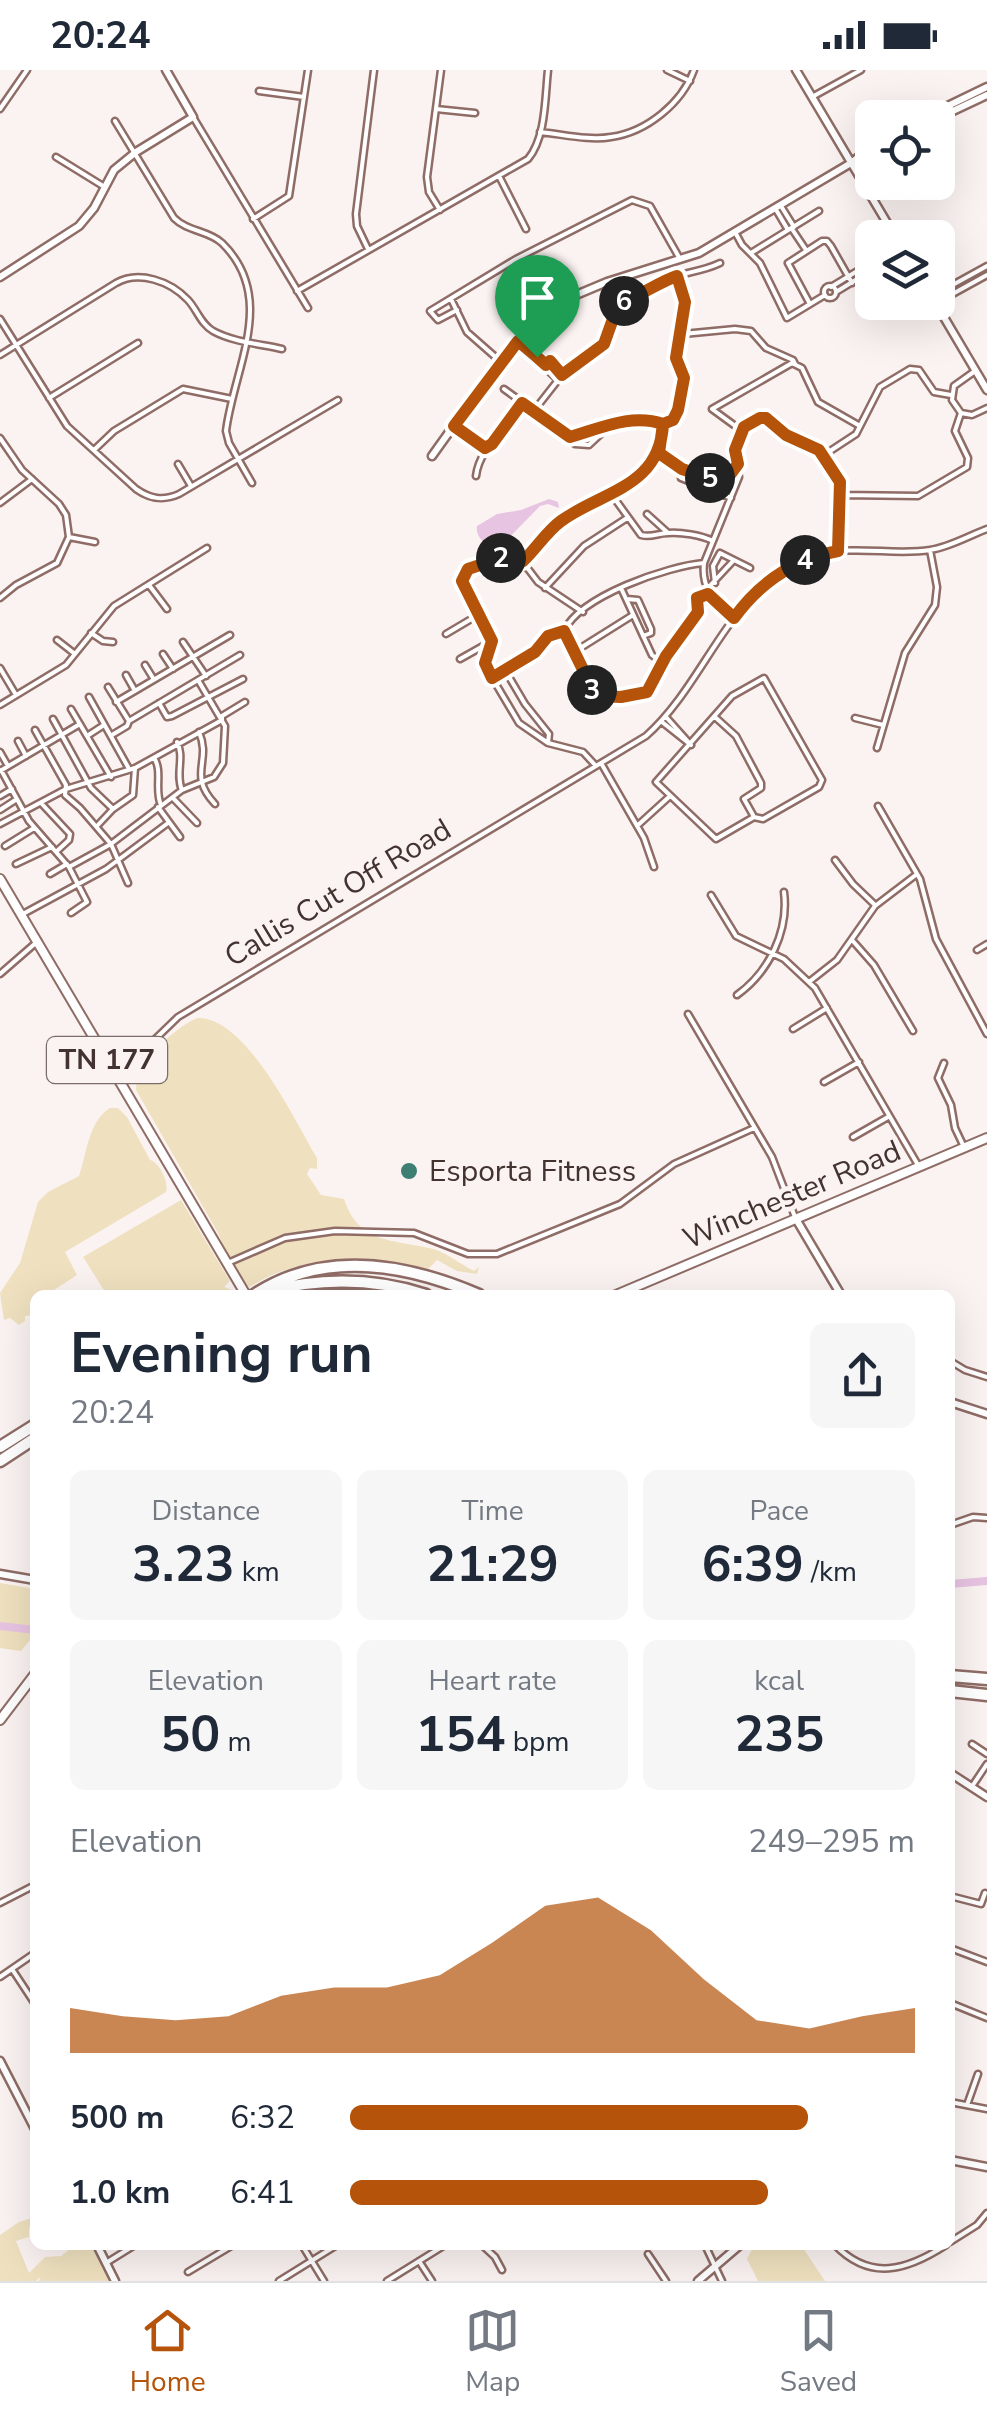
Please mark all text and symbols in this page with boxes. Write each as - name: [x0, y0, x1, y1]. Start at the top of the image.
- text: 20:24: [50, 10, 151, 61]
- map controls: [855, 100, 955, 320]
- button: locate: [855, 100, 955, 200]
- button: layers: [855, 220, 955, 320]
- pin: [495, 255, 580, 358]
- icon: arrive: [510, 270, 565, 325]
- pin: 6: [599, 276, 649, 326]
- text: 6: [616, 282, 632, 320]
- pin: 5: [685, 453, 735, 503]
- text: 5: [702, 459, 718, 497]
- pin: 2: [476, 533, 526, 583]
- pin: 4: [780, 535, 830, 585]
- text: 2: [493, 539, 509, 577]
- text: 4: [797, 541, 813, 579]
- pin: 3: [567, 665, 617, 715]
- text: 3: [584, 671, 600, 709]
- street label: Callis Cut Off Road: [217, 809, 459, 977]
- road number: TN 177: [47, 1037, 167, 1083]
- street label: Winchester Road: [677, 1131, 907, 1259]
- place label: Esporta Fitness: [429, 1151, 636, 1192]
- marker: Esporta Fitness: [398, 1160, 420, 1182]
- text: Evening run: [70, 1316, 373, 1391]
- button: share: [810, 1323, 915, 1428]
- text: 20:24: [70, 1391, 154, 1434]
- text: Distance: [151, 1492, 260, 1530]
- text: Time: [461, 1492, 524, 1530]
- text: Pace: [749, 1492, 809, 1530]
- text: 3.23: [132, 1530, 234, 1599]
- text: 21:29: [426, 1530, 559, 1599]
- text: 6:39: [701, 1530, 804, 1599]
- text: km: [234, 1553, 280, 1591]
- text: /km: [804, 1553, 857, 1591]
- text: Elevation: [148, 1662, 264, 1700]
- text: Heart rate: [428, 1662, 557, 1700]
- text: kcal: [754, 1662, 804, 1700]
- text: 50: [160, 1700, 220, 1769]
- text: 154: [416, 1700, 506, 1769]
- text: 235: [734, 1700, 824, 1769]
- text: m: [220, 1723, 251, 1761]
- text: bpm: [506, 1723, 569, 1761]
- text: Elevation: [70, 1820, 203, 1863]
- text: 249–295 m: [748, 1820, 915, 1863]
- text: 500 m: [70, 2096, 164, 2139]
- text: 6:32: [230, 2096, 295, 2139]
- text: 1.0 km: [70, 2171, 170, 2214]
- text: 6:41: [230, 2171, 295, 2214]
- tab: Home: [130, 2303, 206, 2401]
- tab: Map: [465, 2303, 520, 2401]
- tab: Saved: [780, 2303, 857, 2401]

